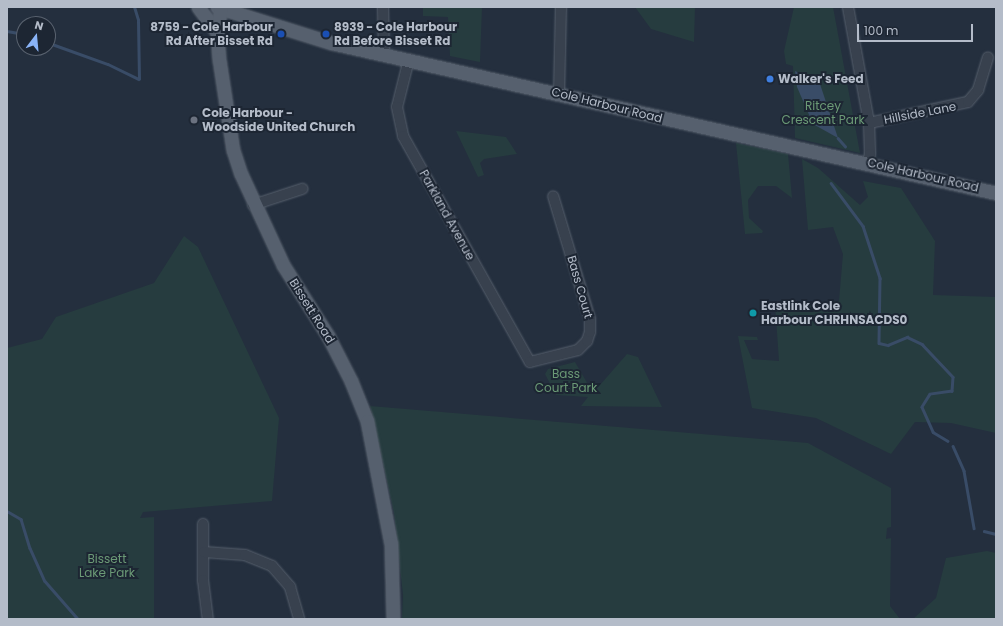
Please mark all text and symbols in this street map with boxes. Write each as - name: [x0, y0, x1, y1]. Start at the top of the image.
- north arrow: [16, 16, 56, 56]
- scale bar: [859, 16, 975, 42]
- text: N: [33, 17, 45, 34]
- place label: 8759 - Cole Harbour Rd After Bisset Rd: [150, 20, 273, 48]
- place label: 8939 - Cole Harbour Rd Before Bisset Rd: [334, 20, 457, 48]
- text: 100 m: [864, 22, 898, 39]
- marker: 8759 - Cole Harbour Rd After Bisset Rd: [276, 29, 286, 39]
- marker: 8939 - Cole Harbour Rd Before Bisset Rd: [321, 29, 331, 39]
- place label: Walker's Feed: [778, 72, 864, 86]
- marker: Walker's Feed: [765, 74, 775, 84]
- street label: Cole Harbour Road: [550, 84, 664, 126]
- park label: Ritcey Crescent Park: [781, 99, 865, 127]
- street label: Hillside Lane: [883, 99, 957, 127]
- place label: Cole Harbour - Woodside United Church: [202, 106, 355, 134]
- marker: Cole Harbour - Woodside United Church: [189, 115, 199, 125]
- street label: Cole Harbour Road: [866, 155, 980, 195]
- street label: Parkland Avenue: [416, 167, 478, 263]
- street label: Bass Court: [564, 254, 596, 320]
- street label: Bissett Road: [286, 276, 338, 346]
- place label: Eastlink Cole Harbour CHRHNSACDS0: [761, 299, 907, 327]
- marker: Eastlink Cole Harbour CHRHNSACDS0: [748, 308, 758, 318]
- park label: Bass Court Park: [535, 367, 597, 395]
- park label: Bissett Lake Park: [79, 552, 135, 580]

